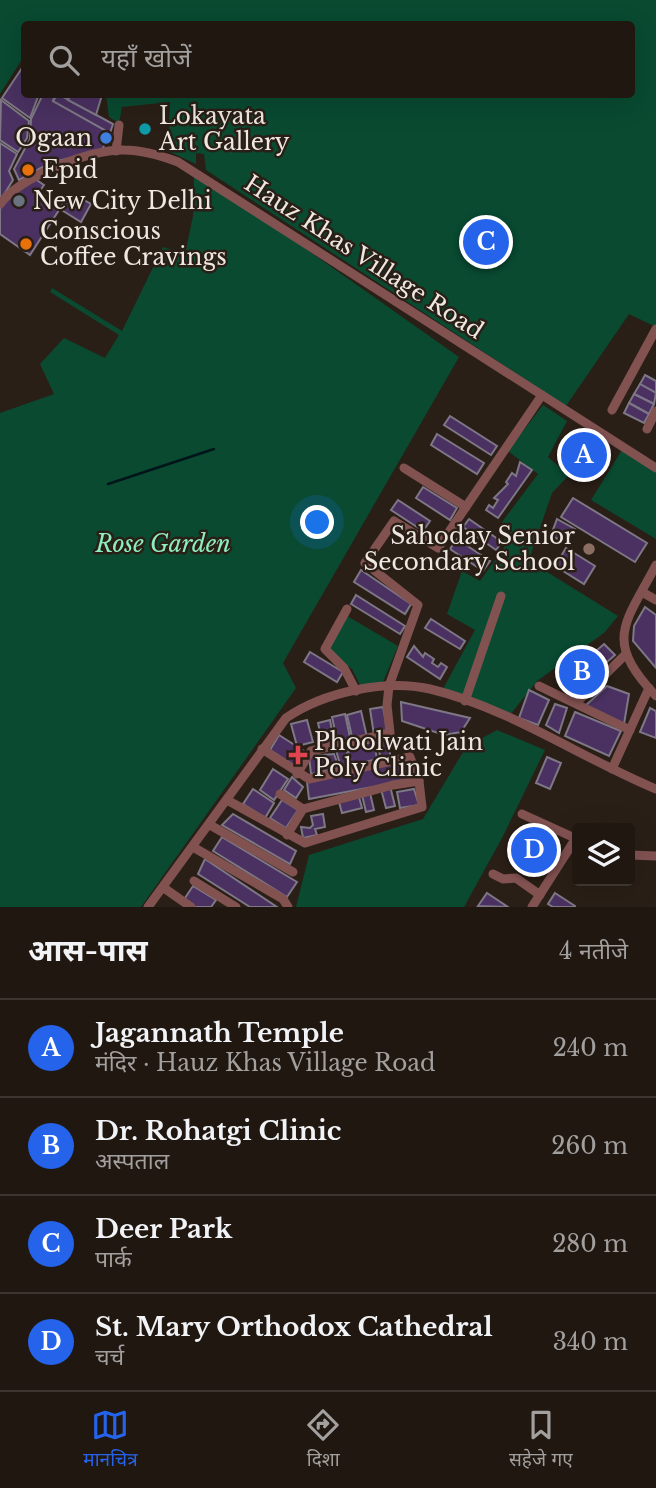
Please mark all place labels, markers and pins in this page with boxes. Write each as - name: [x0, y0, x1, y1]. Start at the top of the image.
- place label: Lokayata Art Gallery: [158, 102, 290, 156]
- marker: Lokayata Art Gallery: [137, 121, 153, 137]
- place label: Ogaan: [15, 124, 92, 152]
- marker: Ogaan: [98, 130, 114, 146]
- place label: Epid: [42, 156, 98, 184]
- marker: Epid: [20, 162, 36, 178]
- place label: New City Delhi: [33, 187, 212, 215]
- marker: New City Delhi: [11, 193, 27, 209]
- pin: C: [463, 216, 509, 268]
- place label: Conscious Coffee Cravings: [40, 217, 227, 271]
- marker: Conscious Coffee Cravings: [18, 236, 34, 252]
- pin: A: [561, 429, 607, 481]
- place label: Sahoday Senior Secondary School: [363, 522, 575, 576]
- marker: Sahoday Senior Secondary School: [581, 541, 597, 557]
- pin: B: [559, 646, 605, 698]
- place label: Phoolwati Jain Poly Clinic: [314, 728, 483, 782]
- marker: Phoolwati Jain Poly Clinic: [288, 745, 308, 765]
- pin: D: [511, 824, 557, 876]

